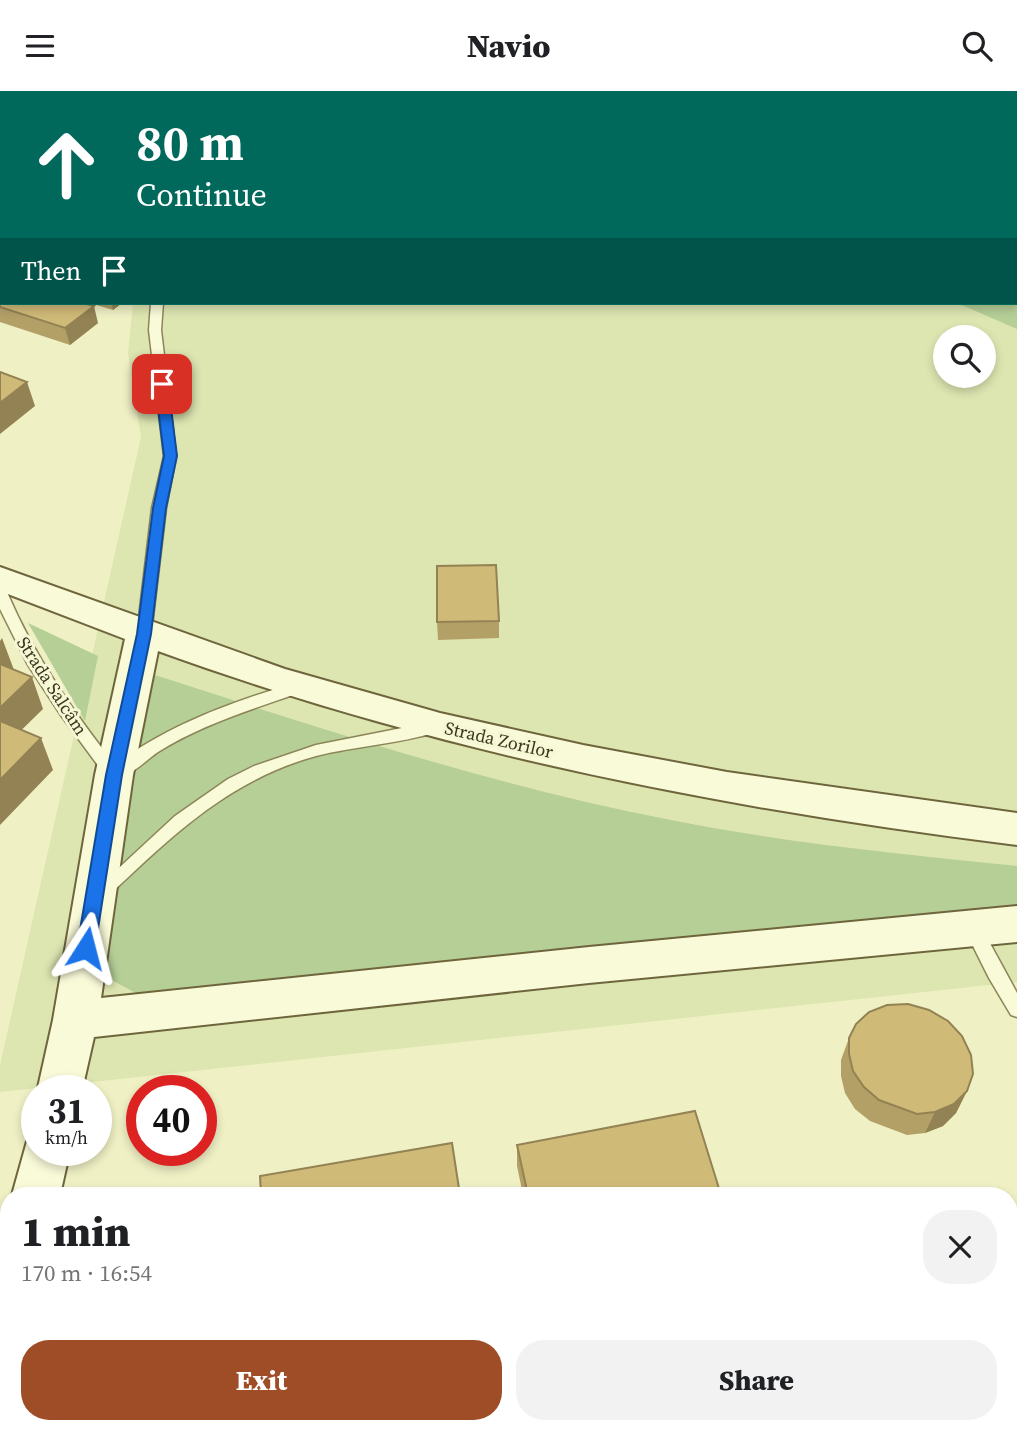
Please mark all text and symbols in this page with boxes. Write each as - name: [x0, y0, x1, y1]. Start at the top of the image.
- text: Navio: [467, 24, 550, 68]
- icon: menu: [21, 27, 59, 65]
- icon: search: [958, 27, 996, 65]
- text: 80 m: [136, 109, 244, 176]
- icon: ahead: [21, 119, 112, 210]
- text: Continue: [136, 173, 267, 217]
- icon: arrive: [95, 252, 133, 290]
- text: Then: [21, 253, 81, 289]
- map controls: [933, 325, 996, 388]
- button: search: [933, 325, 996, 388]
- pin: [132, 354, 192, 414]
- icon: arrive: [143, 365, 181, 403]
- street label: Strada Salcâm: [11, 632, 94, 740]
- street label: Strada Zorilor: [442, 715, 556, 764]
- position arrow: [49, 911, 123, 985]
- speed limit sign: 40: [126, 1075, 217, 1166]
- text: 31: [48, 1087, 85, 1135]
- text: km/h: [45, 1125, 88, 1150]
- text: 1 min: [21, 1202, 131, 1260]
- button: close: [923, 1210, 997, 1284]
- text: 170 m · 16:54: [21, 1257, 152, 1289]
- button: Exit: [21, 1340, 502, 1420]
- button: Share: [516, 1340, 997, 1420]

